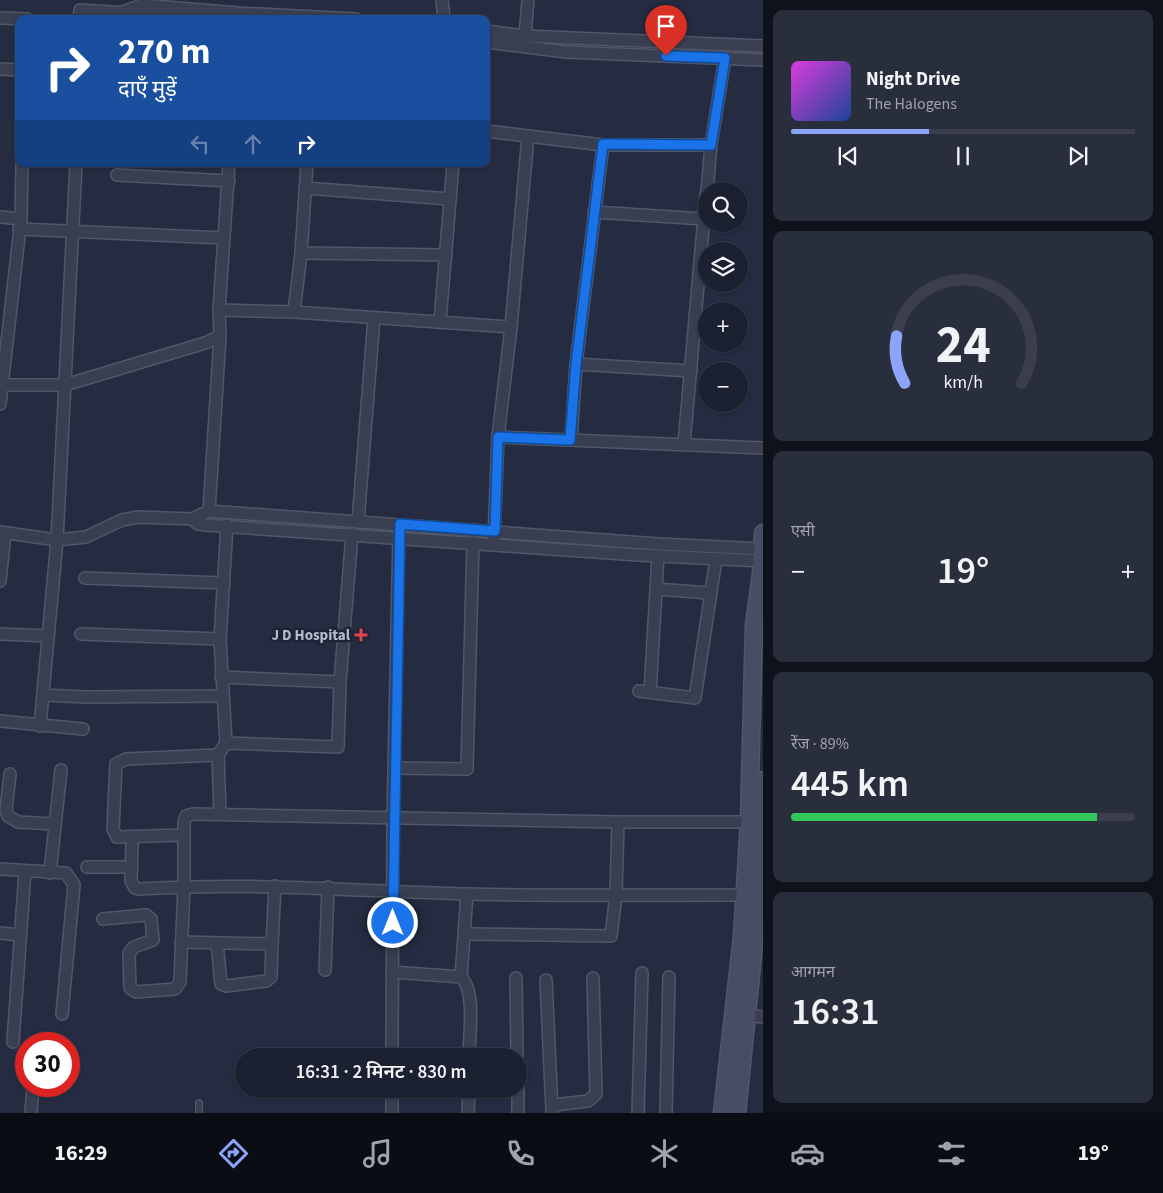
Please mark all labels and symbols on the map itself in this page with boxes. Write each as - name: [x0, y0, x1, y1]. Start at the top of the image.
- pin: [645, 5, 687, 56]
- place label: J D Hospital: [271, 625, 351, 646]
- marker: J D Hospital: [354, 628, 368, 642]
- position arrow: [366, 896, 418, 948]
- speed limit sign: 30: [15, 1032, 80, 1097]

